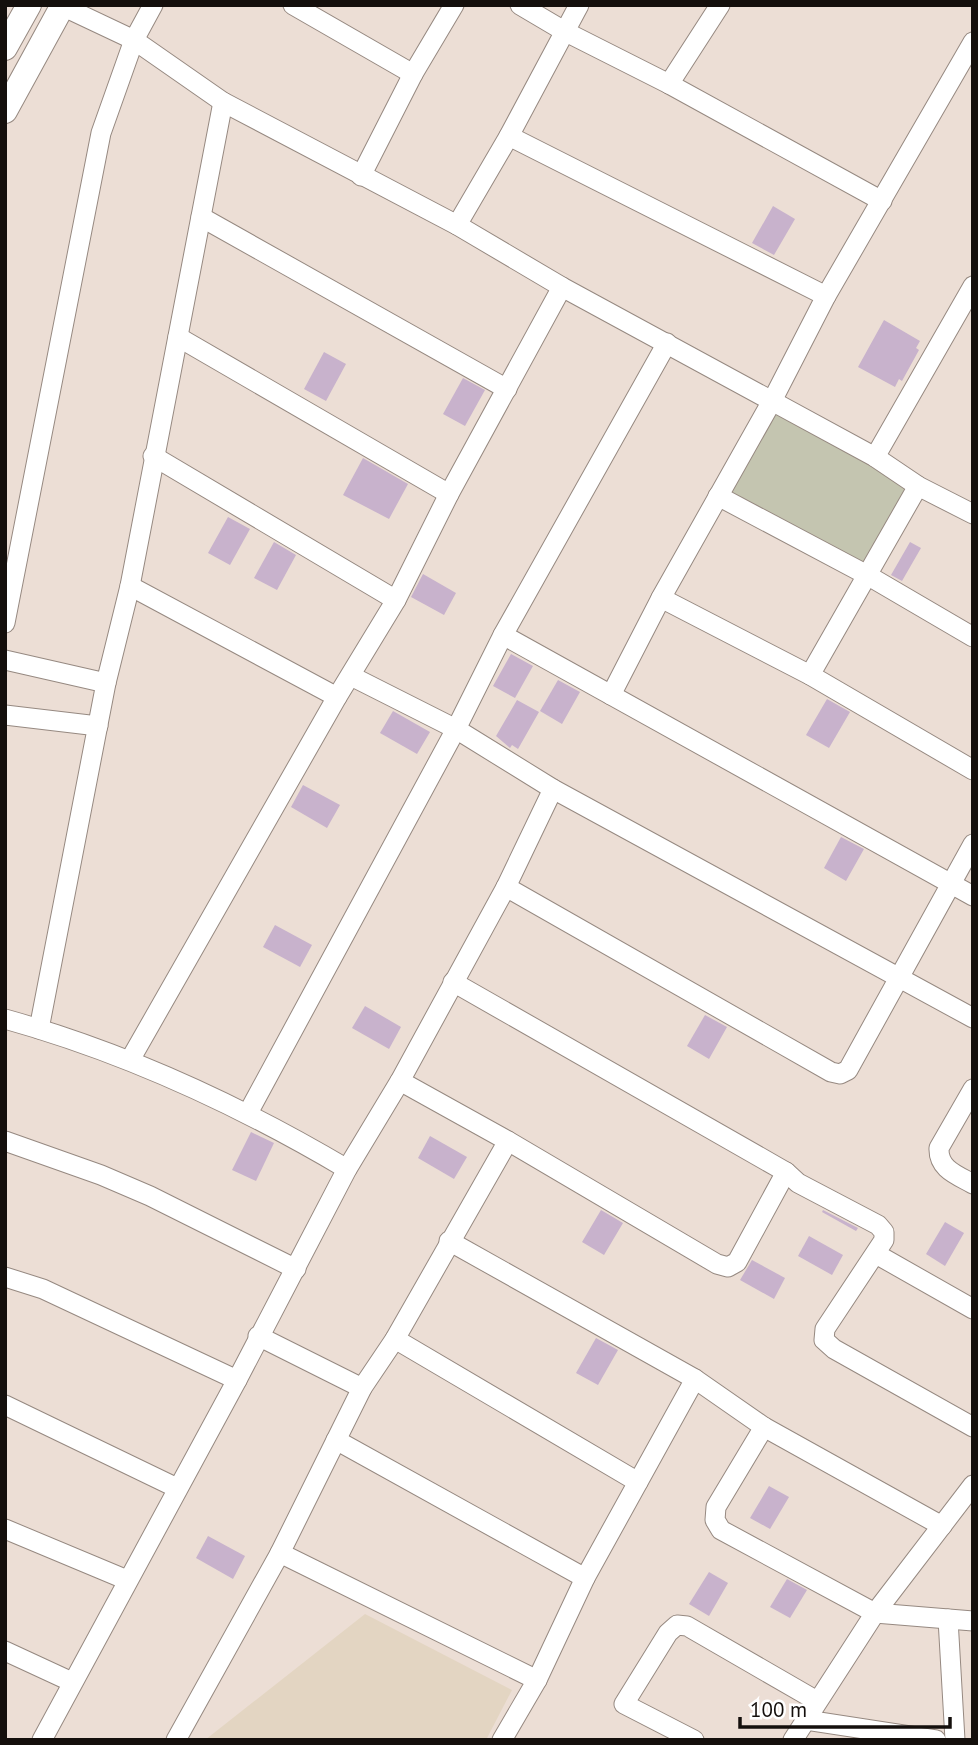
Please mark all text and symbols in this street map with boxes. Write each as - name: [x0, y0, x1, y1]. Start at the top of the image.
- scale bar: [740, 1686, 950, 1730]
- text: 100 m: [750, 1696, 807, 1723]

